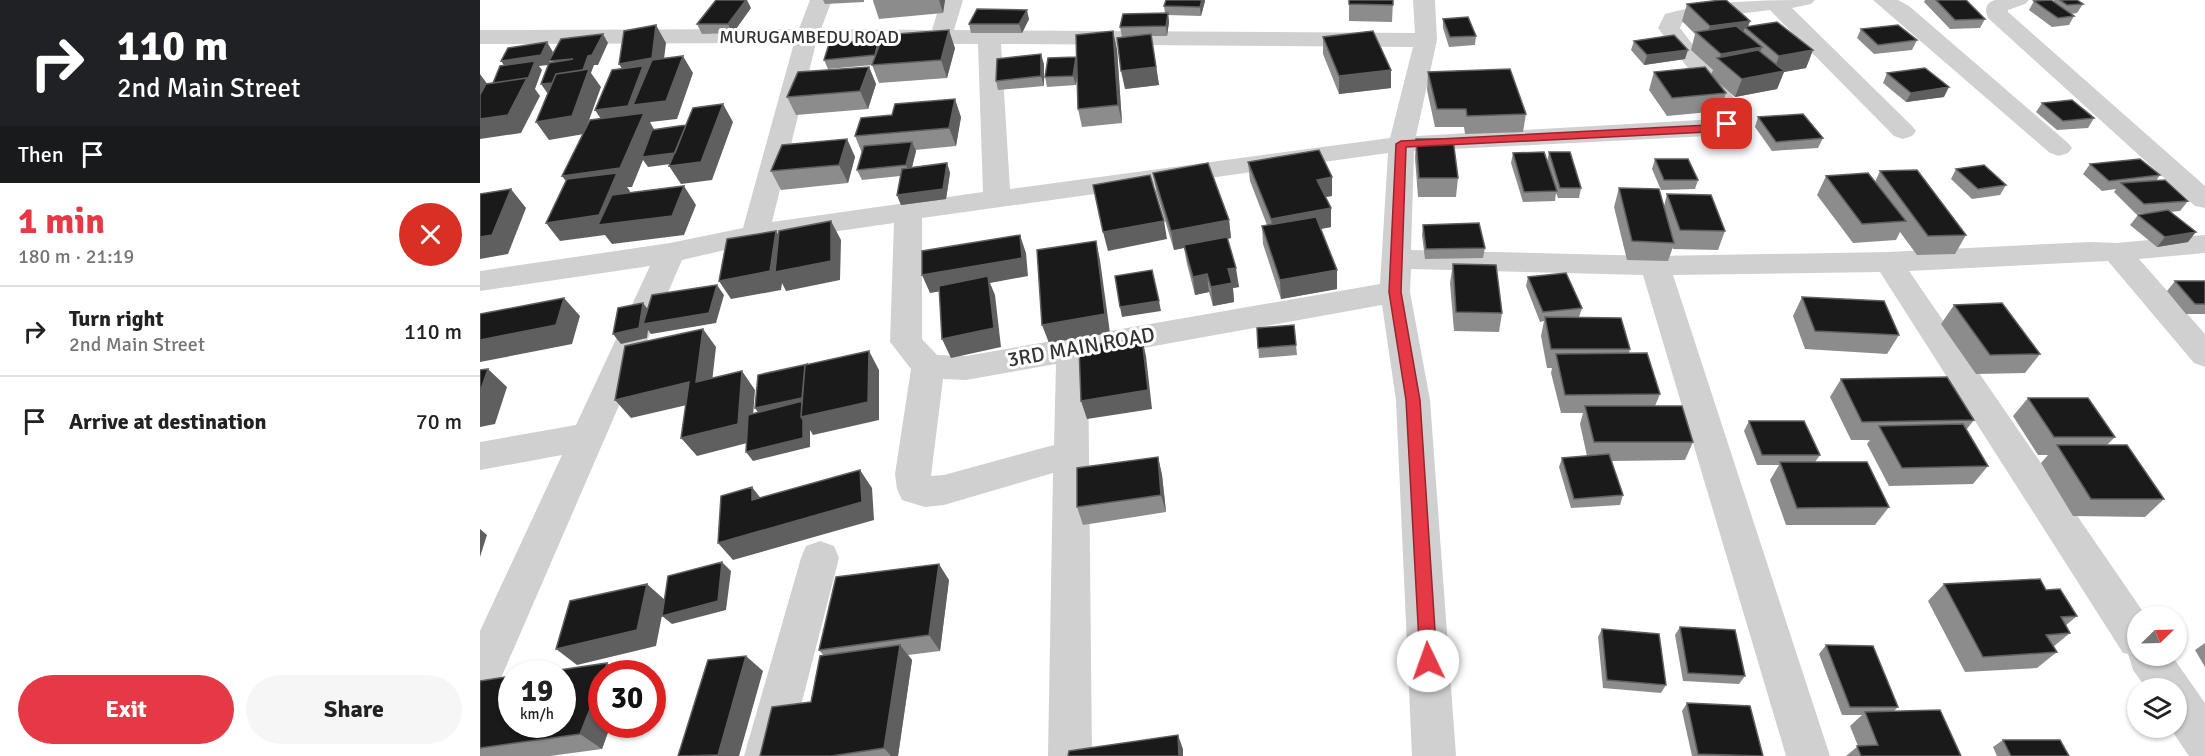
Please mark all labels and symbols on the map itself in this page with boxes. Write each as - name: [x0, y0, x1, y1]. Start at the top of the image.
- street label: MURUGAMBEDU ROAD: [719, 26, 899, 48]
- pin: [1701, 98, 1752, 149]
- street label: 3RD MAIN ROAD: [1005, 321, 1157, 373]
- north arrow: [2127, 606, 2187, 666]
- position arrow: [1396, 629, 1460, 693]
- speed limit sign: 30: [588, 660, 666, 738]

